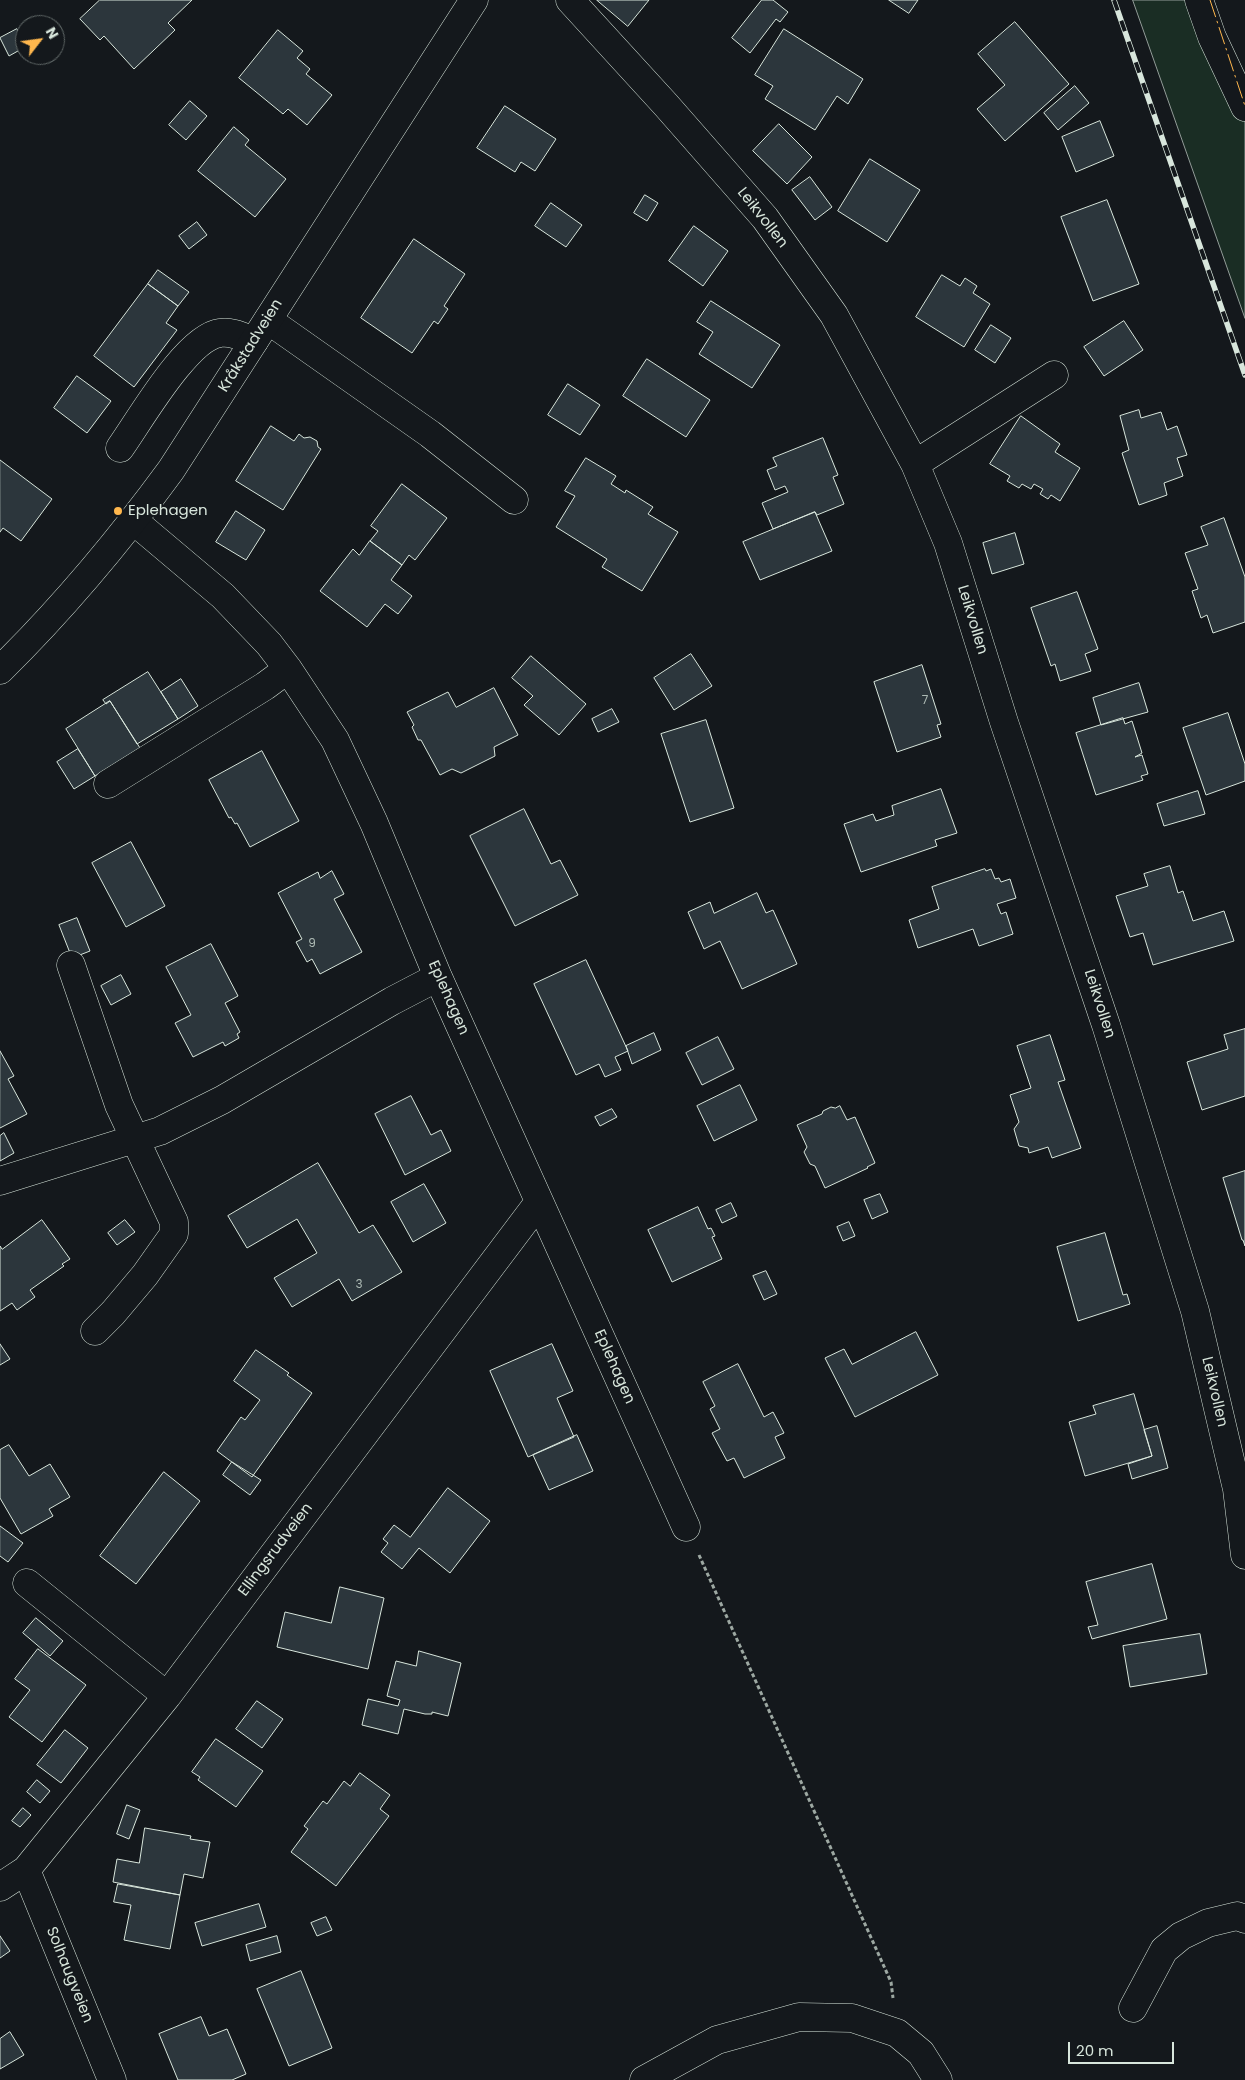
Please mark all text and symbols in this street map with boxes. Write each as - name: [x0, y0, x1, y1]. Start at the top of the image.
- north arrow: [15, 15, 65, 65]
- text: N: [41, 23, 63, 43]
- street label: Leikvollen: [733, 184, 791, 252]
- street label: Kråkstadveien: [215, 296, 287, 396]
- place label: Eplehagen: [128, 502, 208, 520]
- marker: Eplehagen: [112, 505, 124, 517]
- street label: Leikvollen: [953, 583, 991, 657]
- house number: 7: [922, 694, 928, 708]
- house number: 9: [308, 937, 316, 951]
- street label: Eplehagen: [424, 958, 472, 1038]
- street label: Leikvollen: [1079, 967, 1119, 1041]
- house number: 3: [355, 1278, 363, 1292]
- street label: Eplehagen: [590, 1327, 638, 1407]
- street label: Leikvollen: [1197, 1355, 1231, 1429]
- street label: Ellingsrudveien: [235, 1500, 317, 1600]
- street label: Solhaugveien: [42, 1924, 96, 2026]
- scale bar: [1070, 2032, 1176, 2064]
- text: 20 m: [1076, 2040, 1114, 2061]

